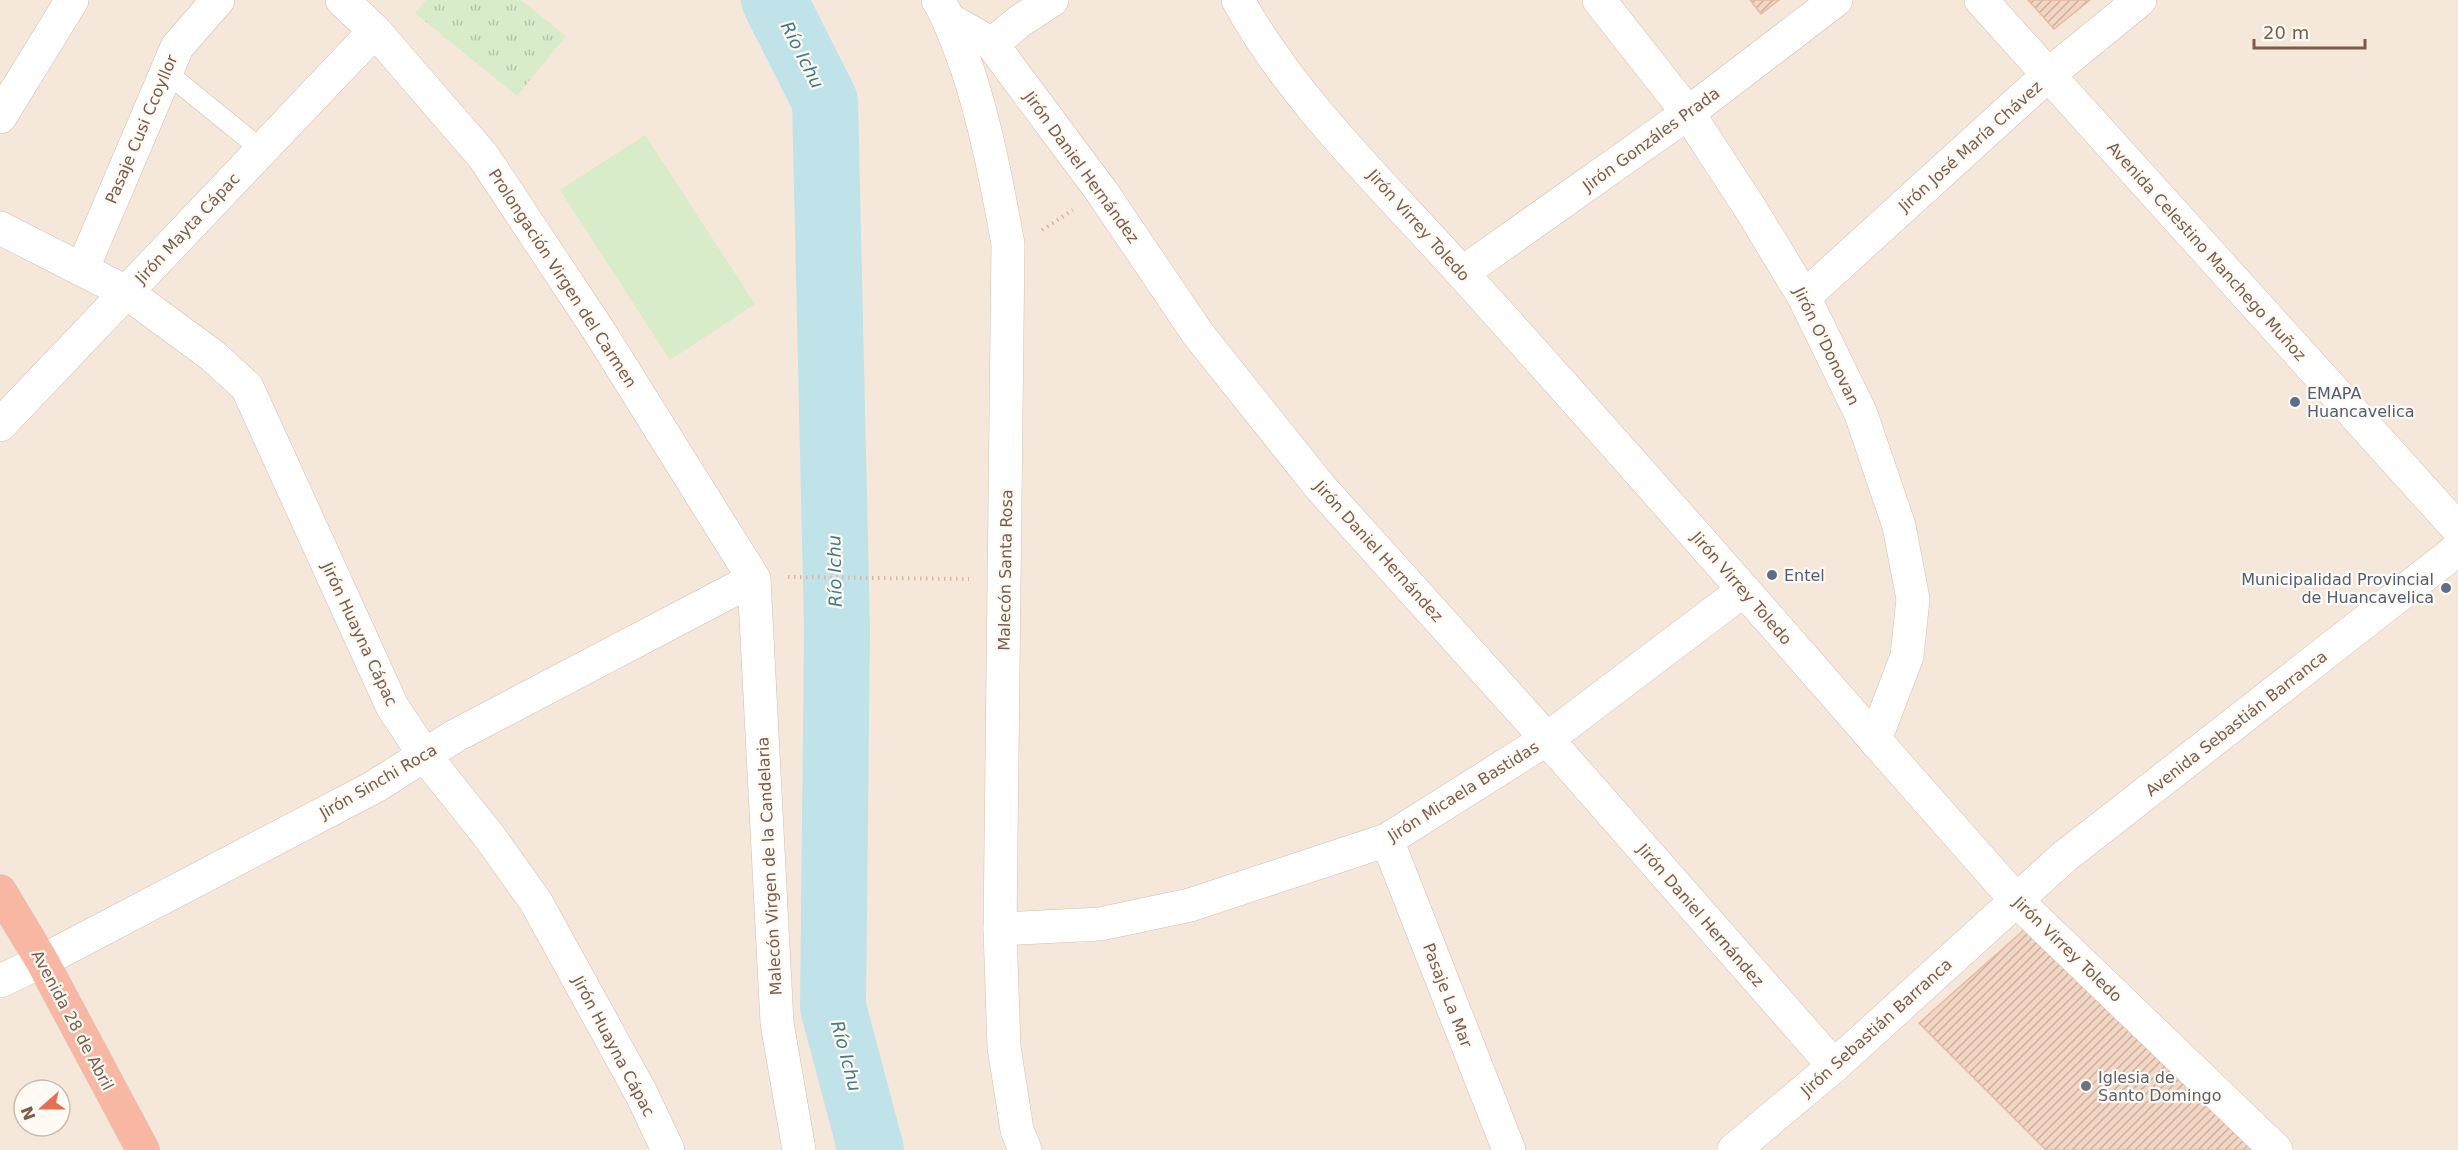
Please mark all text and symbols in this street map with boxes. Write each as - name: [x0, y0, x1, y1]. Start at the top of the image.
- scale bar: [2254, 12, 2365, 50]
- water label: Río Ichu: [777, 18, 828, 92]
- text: 20 m: [2263, 22, 2309, 43]
- street label: Pasaje Cusi Ccoyllor: [101, 51, 182, 207]
- street label: Jirón José María Chávez: [1894, 77, 2046, 217]
- street label: Jirón Gonzáles Prada: [1578, 83, 1723, 196]
- street label: Jirón Daniel Hernández: [1019, 87, 1143, 247]
- street label: Avenida Celestino Manchego Muñoz: [2103, 138, 2310, 365]
- street label: Prolongación Virgen del Carmen: [485, 165, 641, 391]
- street label: Jirón Virrey Toledo: [1363, 165, 1474, 285]
- street label: Jirón Mayta Cápac: [130, 169, 244, 288]
- street label: Jirón O'Donovan: [1789, 283, 1863, 408]
- place label: EMAPA Huancavelica: [2307, 384, 2415, 421]
- marker: EMAPA Huancavelica: [2288, 395, 2302, 409]
- street label: Jirón Daniel Hernández: [1310, 476, 1447, 626]
- street label: Malecón Santa Rosa: [995, 489, 1016, 651]
- street label: Jirón Virrey Toledo: [1687, 527, 1796, 649]
- water label: Río Ichu: [823, 535, 846, 607]
- street label: Jirón Huayna Cápac: [317, 558, 401, 709]
- place label: Entel: [1784, 566, 1825, 585]
- marker: Entel: [1765, 568, 1779, 582]
- place label: Municipalidad Provincial de Huancavelica: [2241, 570, 2434, 607]
- marker: Municipalidad Provincial de Huancavelica: [2439, 581, 2453, 595]
- street label: Avenida Sebastián Barranca: [2142, 647, 2331, 800]
- street label: Malecón Virgen de la Candelaria: [753, 736, 786, 996]
- street label: Jirón Micaela Bastidas: [1383, 737, 1542, 846]
- street label: Jirón Sinchi Roca: [315, 740, 440, 823]
- street label: Jirón Daniel Hernández: [1633, 839, 1768, 991]
- street label: Jirón Virrey Toledo: [2009, 892, 2126, 1006]
- street label: Pasaje La Mar: [1419, 940, 1476, 1050]
- street label: Avenida 28 de Abril: [28, 947, 118, 1094]
- street label: Jirón Sebastián Barranca: [1796, 955, 1956, 1101]
- street label: Jirón Huayna Cápac: [568, 972, 659, 1120]
- water label: Río Ichu: [827, 1018, 866, 1093]
- place label: Iglesia de Santo Domingo: [2098, 1068, 2221, 1105]
- north arrow: [12, 1078, 72, 1138]
- marker: Iglesia de Santo Domingo: [2079, 1079, 2093, 1093]
- text: N: [17, 1104, 40, 1123]

